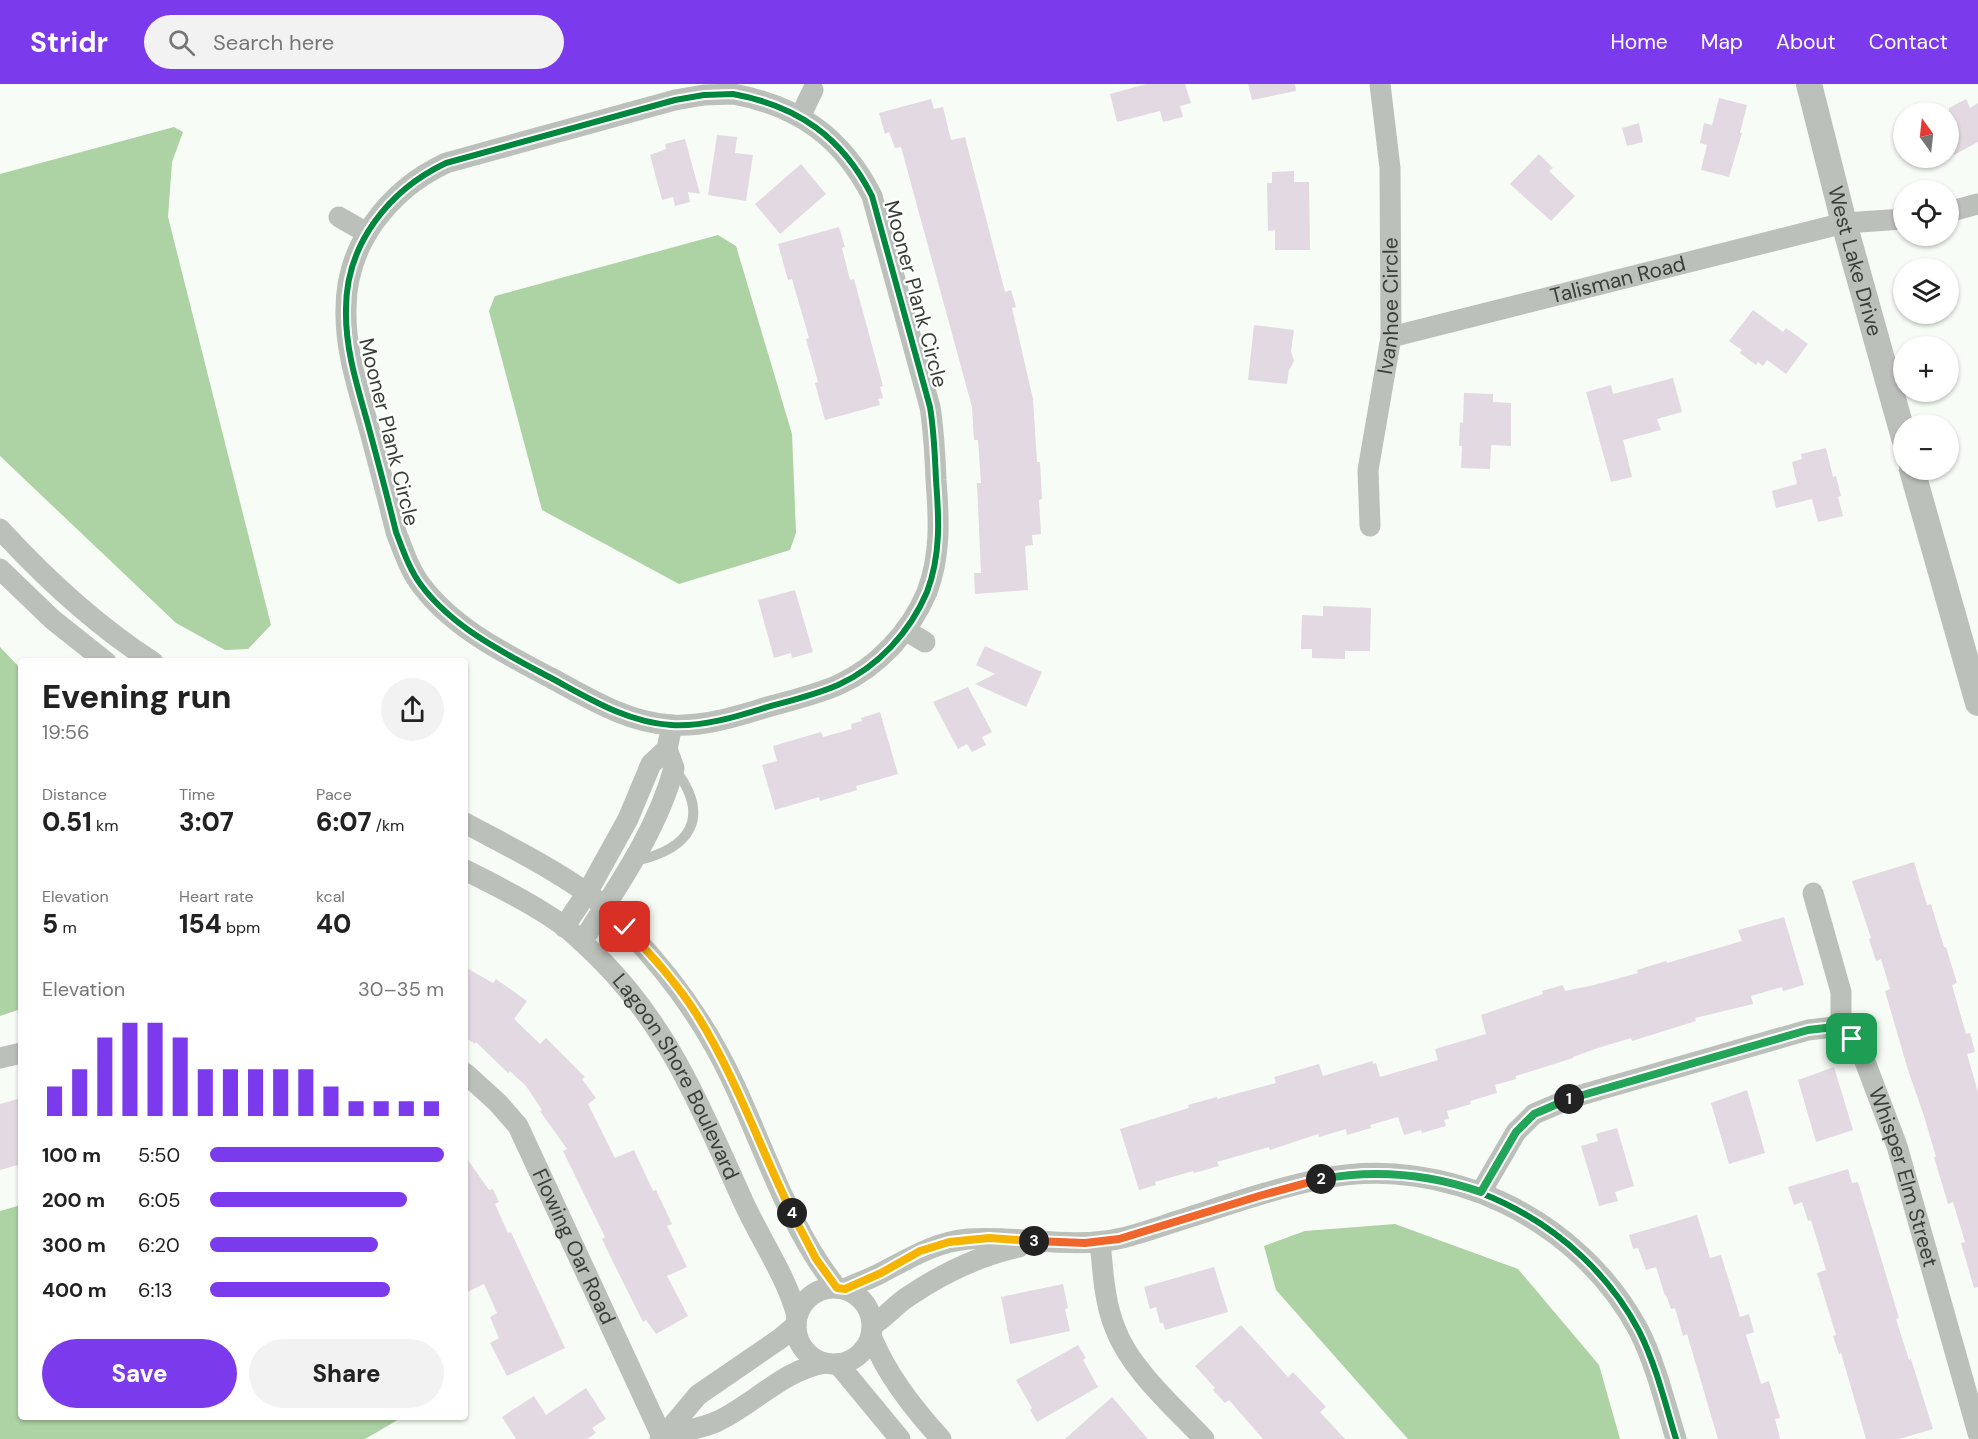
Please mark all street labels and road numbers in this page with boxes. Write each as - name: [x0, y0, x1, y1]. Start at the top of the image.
- street label: West Lake Drive: [1821, 183, 1889, 340]
- street label: Mooner Plank Circle: [878, 197, 954, 391]
- street label: Ivanhoe Circle: [1371, 237, 1405, 376]
- street label: Talisman Road: [1547, 249, 1689, 310]
- street label: Mooner Plank Circle: [352, 335, 426, 529]
- street label: Lagoon Shore Boulevard: [606, 968, 746, 1184]
- street label: Whisper Elm Street: [1862, 1083, 1944, 1270]
- street label: Flowing Oar Road: [526, 1164, 622, 1329]

